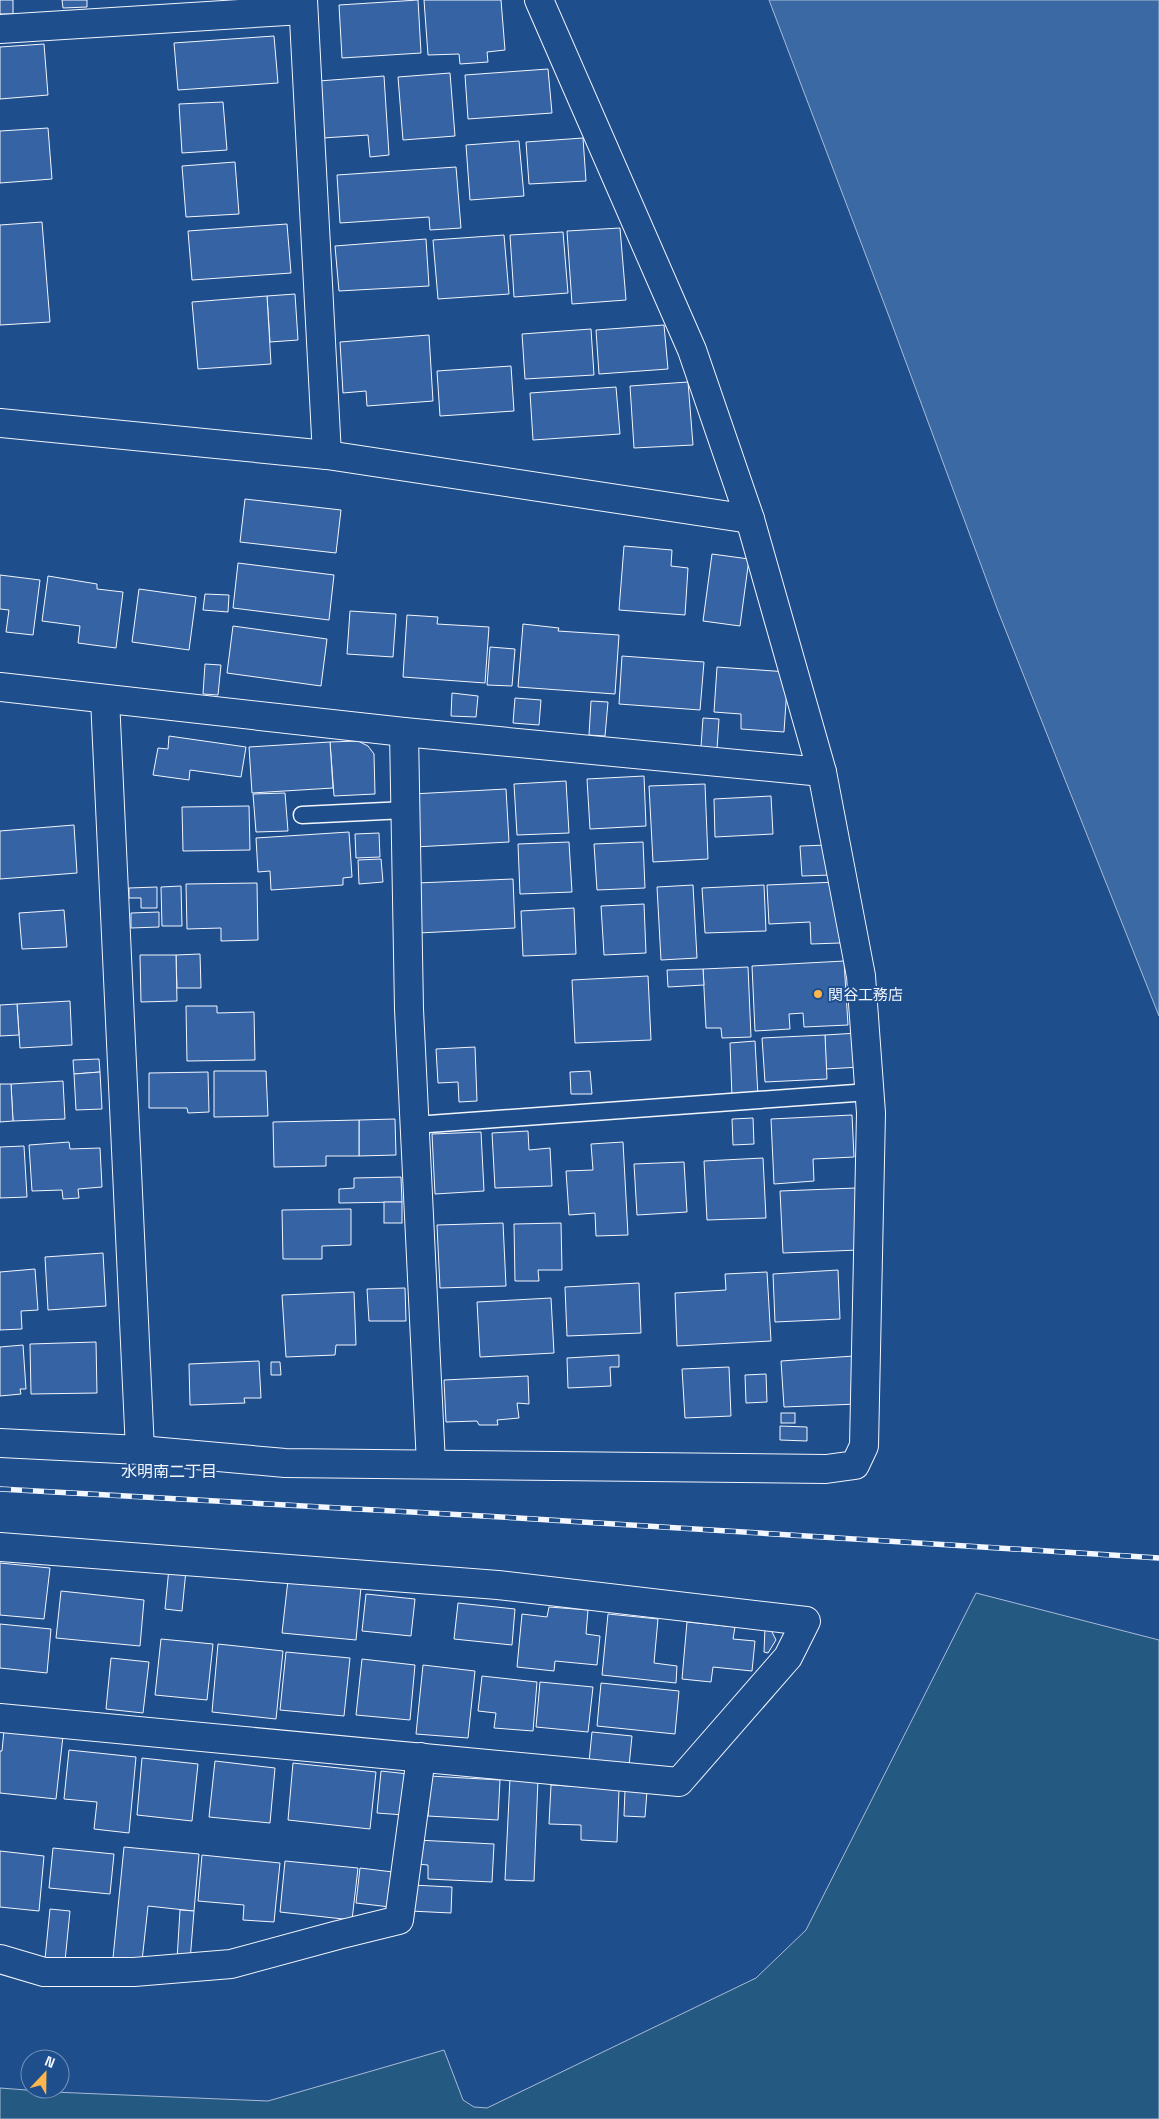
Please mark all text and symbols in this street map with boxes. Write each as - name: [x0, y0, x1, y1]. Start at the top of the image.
- place label: 関谷工務店: [828, 985, 903, 1004]
- marker: 関谷工務店: [812, 988, 824, 1000]
- district label: 水明南二丁目: [121, 1461, 217, 1482]
- north arrow: [20, 2049, 70, 2099]
- text: N: [42, 2052, 58, 2072]

